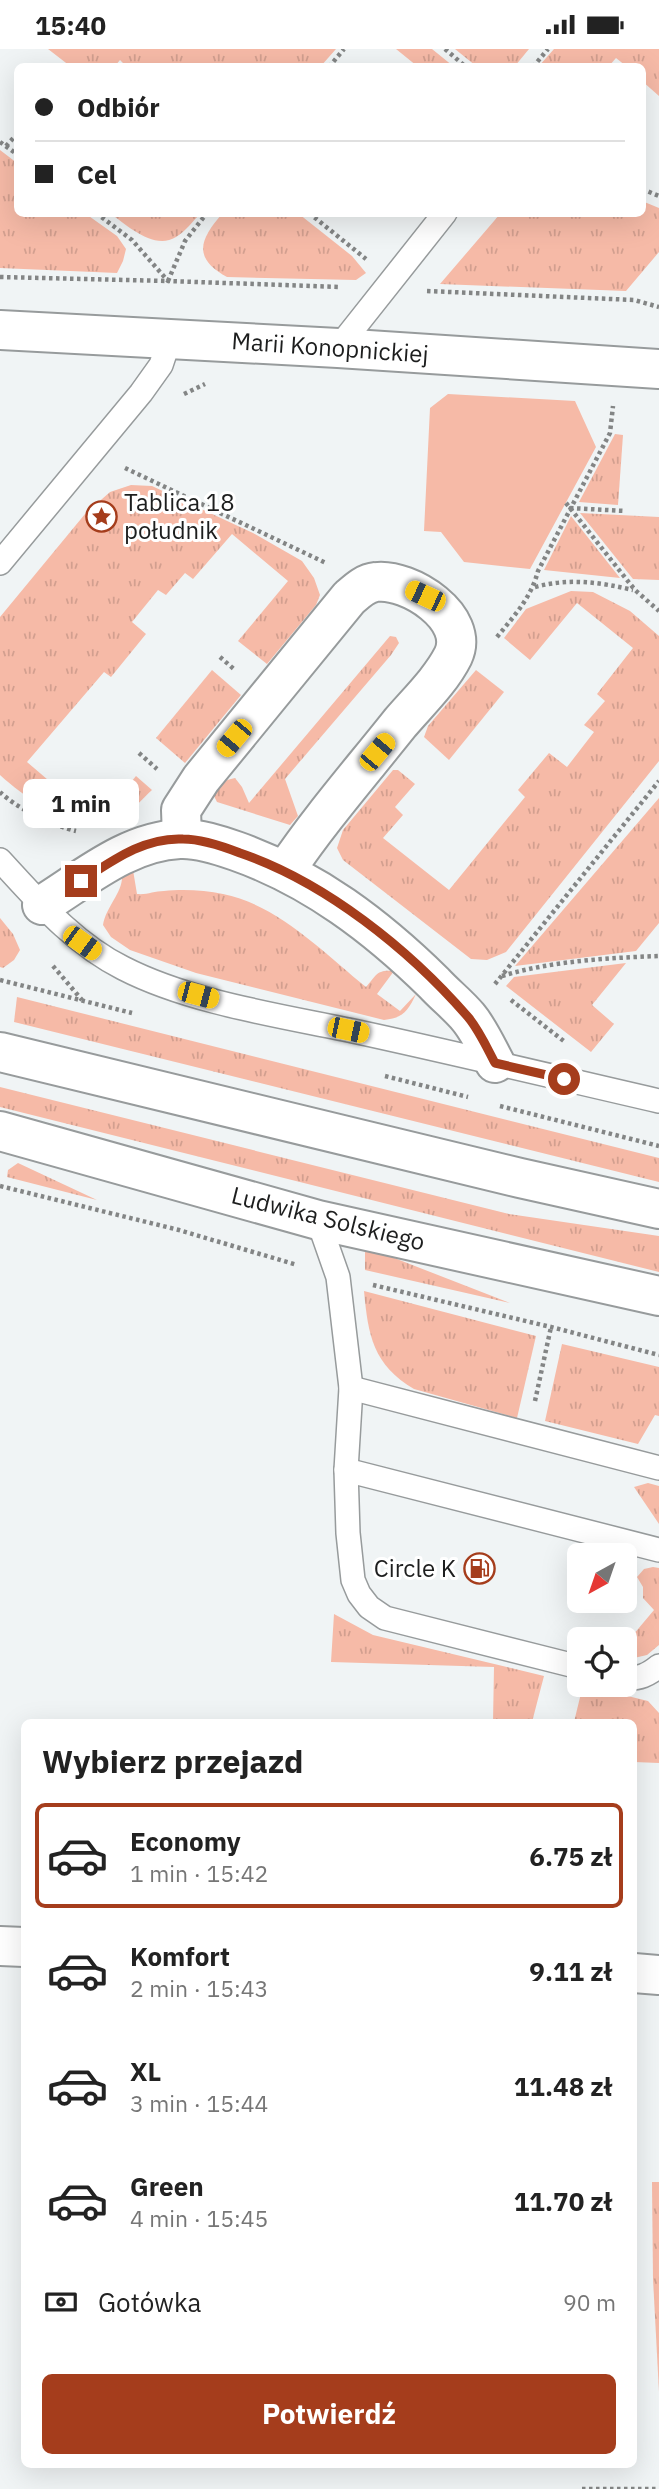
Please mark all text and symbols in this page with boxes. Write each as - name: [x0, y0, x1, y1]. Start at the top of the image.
- text: 15:40: [35, 8, 106, 42]
- text: Odbiór: [77, 90, 160, 124]
- text: Cel: [77, 157, 116, 191]
- street label: Marii Konopnickiej: [231, 324, 430, 370]
- place label: Tablica 18 południk: [124, 486, 235, 546]
- place icon: Tablica 18 południk: [84, 500, 118, 534]
- car: [402, 578, 449, 614]
- car: [213, 715, 256, 761]
- car: [356, 729, 399, 775]
- callout: 1 min: [23, 779, 139, 829]
- text: 1 min: [51, 788, 111, 818]
- route end: [65, 865, 97, 897]
- car: [59, 922, 106, 964]
- car: [175, 979, 222, 1011]
- car: [326, 1015, 371, 1045]
- route start: [548, 1063, 580, 1095]
- street label: Ludwika Solskiego: [228, 1179, 428, 1258]
- north arrow: [567, 1543, 637, 1613]
- map controls: [567, 1543, 637, 1697]
- place label: Circle K: [374, 1552, 456, 1584]
- fuel station icon: Circle K: [462, 1552, 496, 1586]
- button: locate: [567, 1627, 637, 1697]
- text: Wybierz przejazd: [42, 1740, 304, 1782]
- icon: car: [46, 1824, 109, 1887]
- text: Economy: [130, 1824, 241, 1858]
- text: 6.75 zł: [529, 1839, 612, 1873]
- text: 1 min · 15:42: [130, 1858, 268, 1888]
- icon: car: [46, 1939, 109, 2002]
- text: Komfort: [130, 1939, 230, 1973]
- text: 9.11 zł: [529, 1954, 612, 1988]
- text: 2 min · 15:43: [130, 1973, 268, 2003]
- icon: car: [46, 2054, 109, 2117]
- text: XL: [130, 2054, 161, 2088]
- text: 11.48 zł: [514, 2069, 612, 2103]
- text: 3 min · 15:44: [130, 2088, 268, 2118]
- icon: car: [46, 2169, 109, 2232]
- text: Green: [130, 2169, 204, 2203]
- text: 11.70 zł: [514, 2184, 612, 2218]
- text: 4 min · 15:45: [130, 2203, 268, 2233]
- icon: cash: [42, 2283, 80, 2321]
- text: Gotówka: [98, 2285, 202, 2319]
- text: 90 m: [563, 2287, 616, 2317]
- button: Potwierdź: [42, 2374, 616, 2454]

